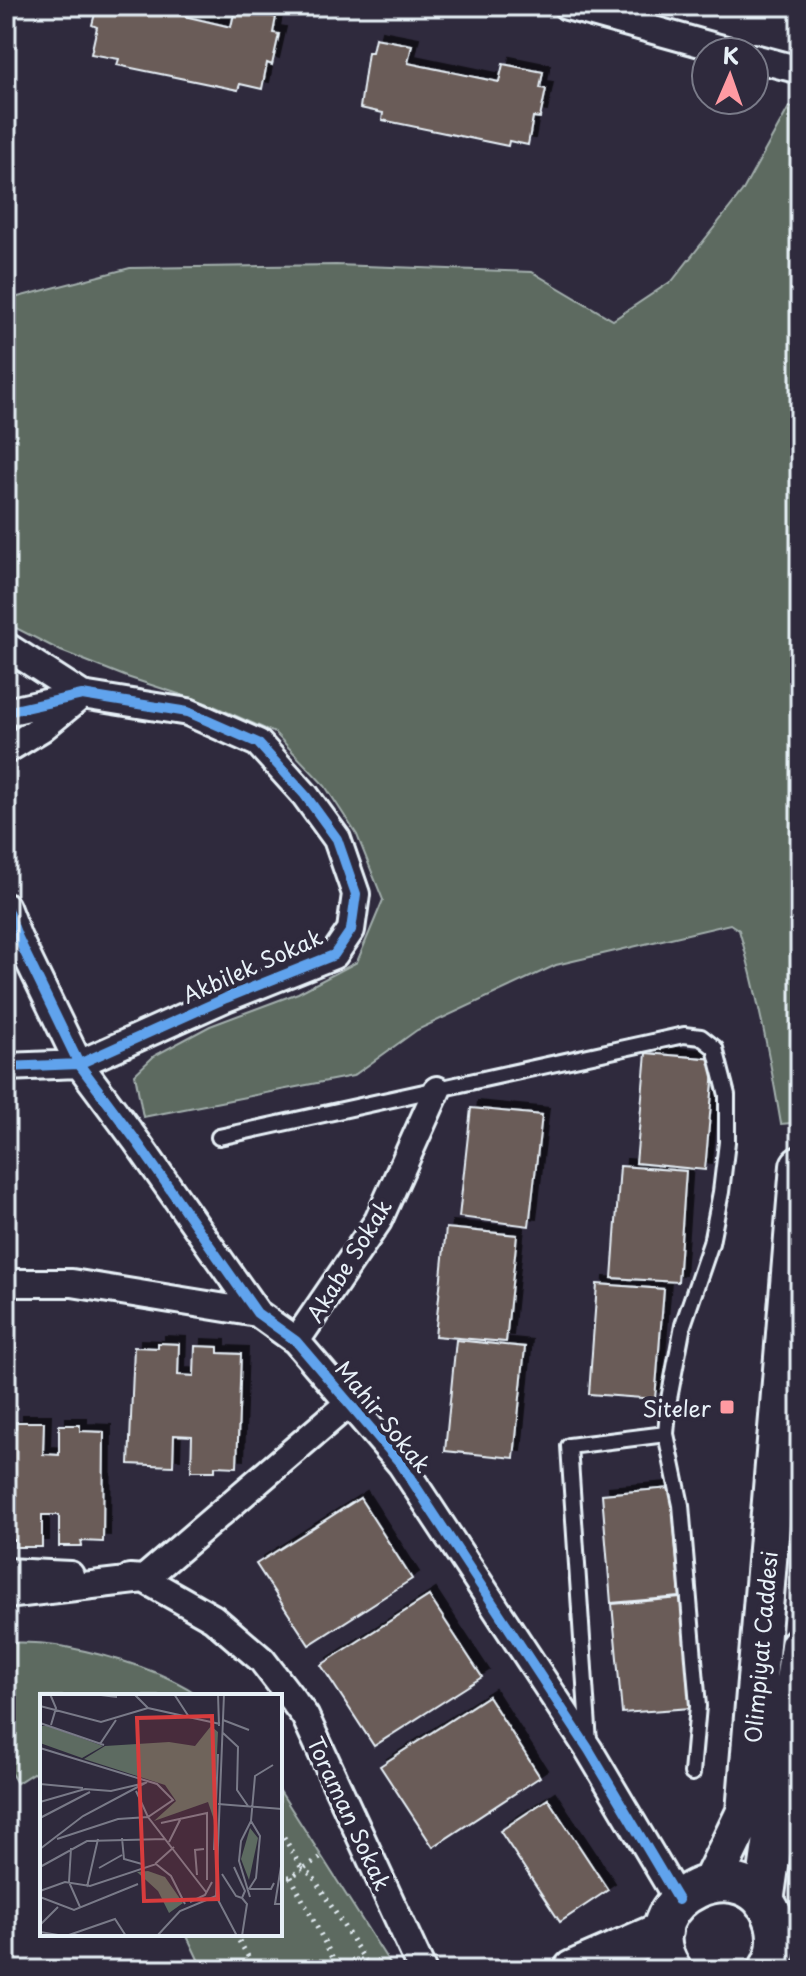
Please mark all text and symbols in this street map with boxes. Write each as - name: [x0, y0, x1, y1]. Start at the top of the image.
- north arrow: [690, 36, 770, 116]
- text: K: [722, 38, 739, 71]
- street label: Akbilek Sokak: [177, 919, 328, 1011]
- street label: Akabe Sokak: [297, 1192, 399, 1328]
- street label: Mahir Sokak: [328, 1353, 440, 1479]
- place label: Siteler: [642, 1391, 712, 1424]
- marker: Siteler: [718, 1398, 736, 1416]
- street label: Olimpiyat Caddesi: [735, 1550, 785, 1744]
- inset map: [40, 1694, 282, 1936]
- street label: Toraman Sokak: [300, 1730, 400, 1896]

